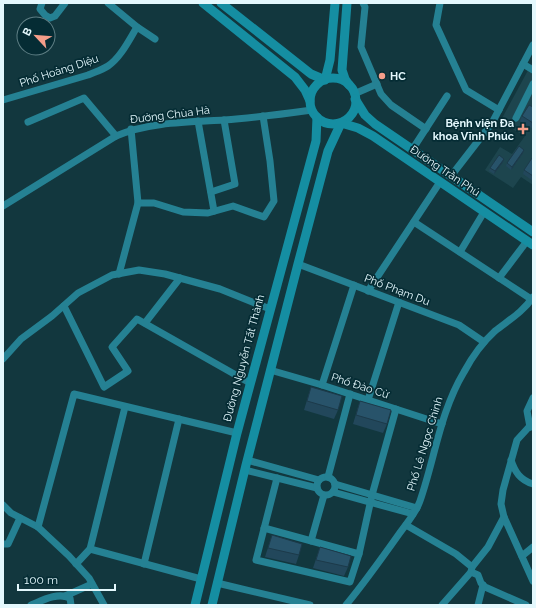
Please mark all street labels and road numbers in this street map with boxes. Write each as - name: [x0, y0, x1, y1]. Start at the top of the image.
- street label: Phố Hoàng Diệu: [18, 52, 100, 90]
- street label: Đường Chùa Hà: [129, 104, 211, 126]
- street label: Đường Trần Phú: [408, 143, 482, 199]
- street label: Phố Phạm Du: [362, 272, 432, 308]
- street label: Đường Nguyễn Tất Thành: [221, 293, 267, 423]
- street label: Phố Đào Cừ: [329, 371, 391, 402]
- street label: Phố Lê Ngọc Chinh: [404, 395, 446, 493]

